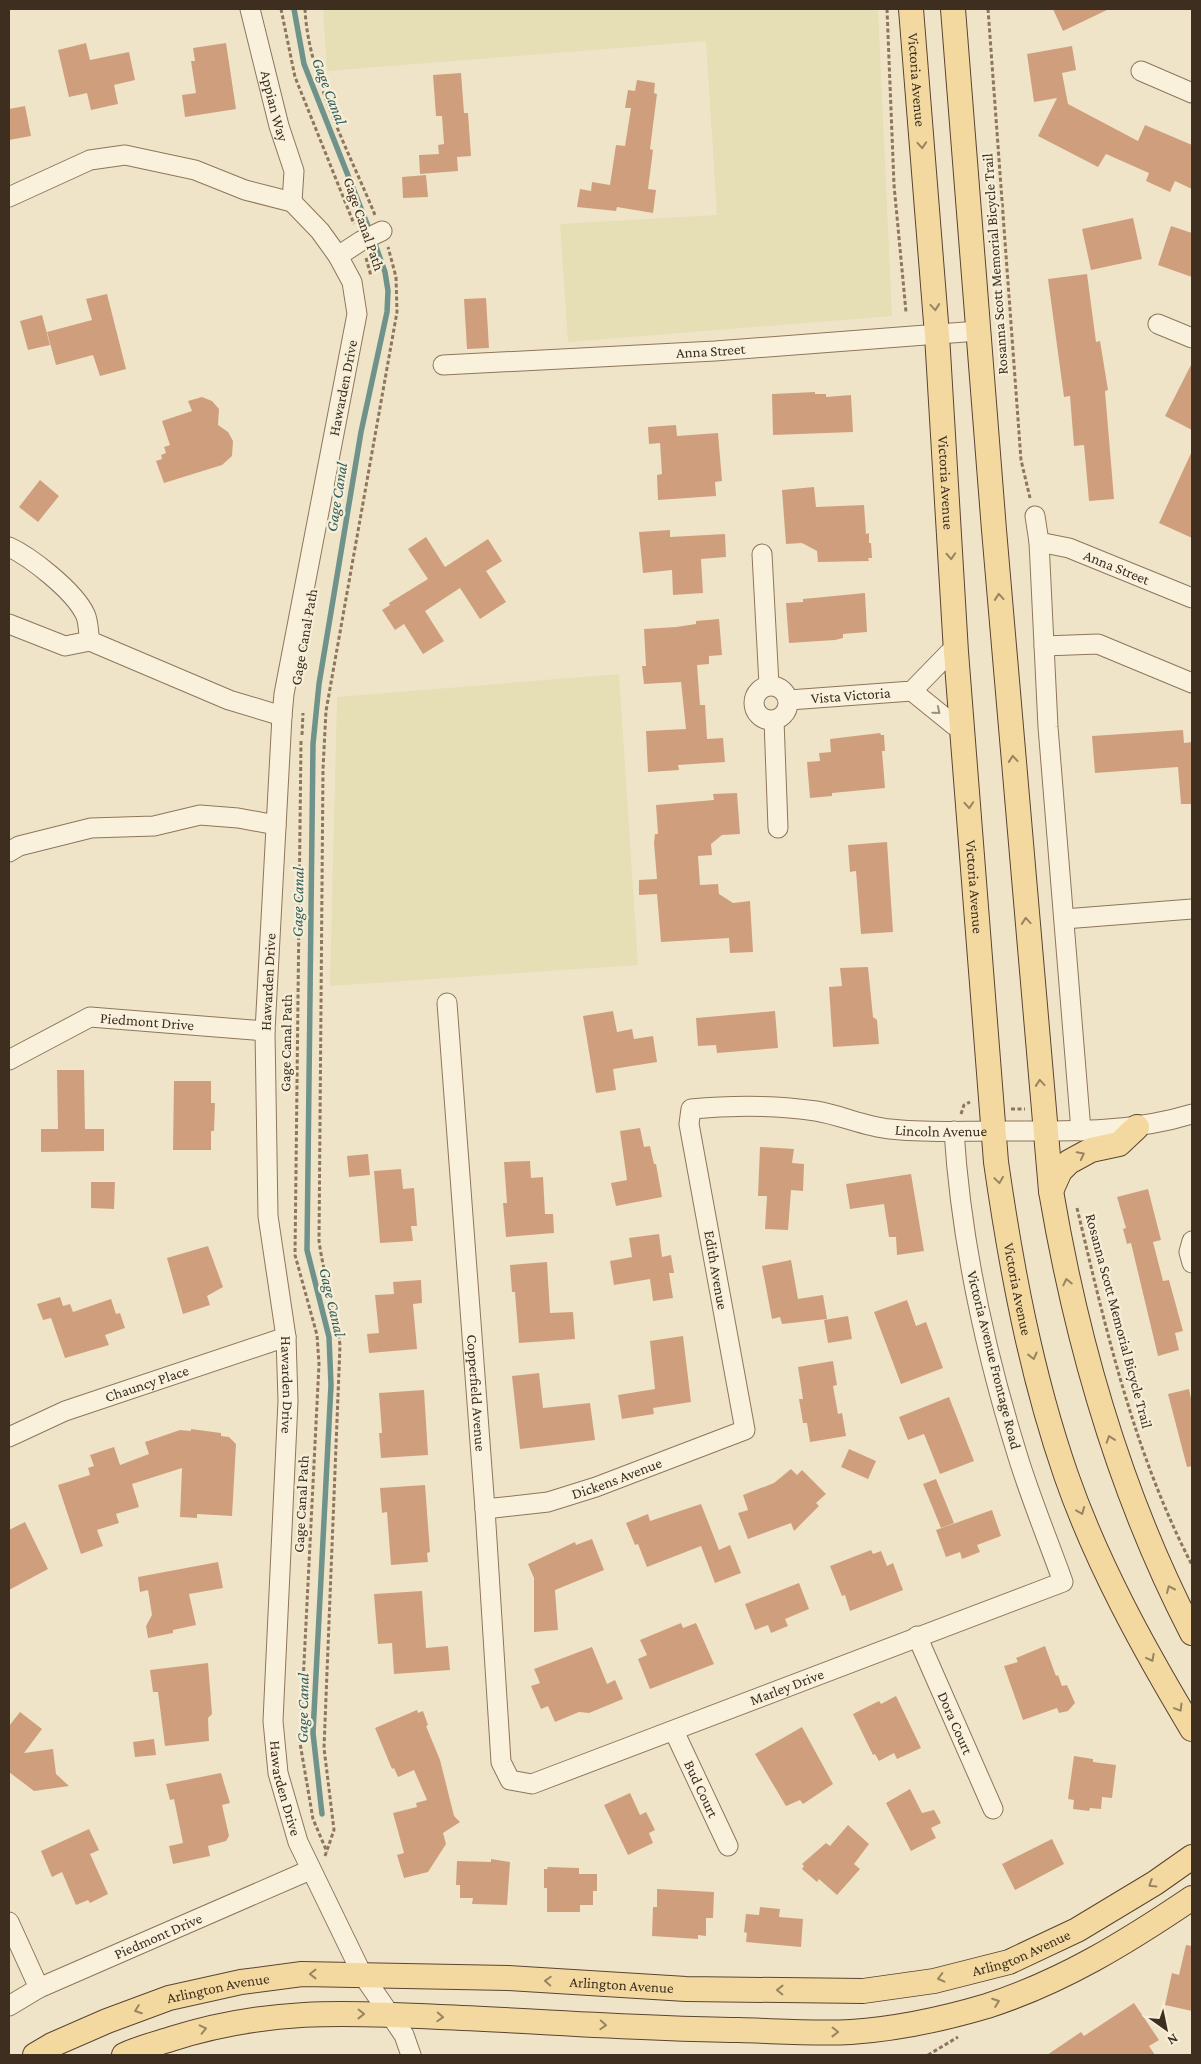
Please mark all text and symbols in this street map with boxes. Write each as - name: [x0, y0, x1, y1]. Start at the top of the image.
- street label: Victoria Avenue: [905, 32, 928, 128]
- water label: Gage Canal: [308, 55, 350, 128]
- street label: Appian Way: [258, 69, 292, 144]
- one-way arrow: [916, 141, 927, 149]
- street label: Rosanna Scott Memorial Bicycle Trail: [979, 153, 1012, 375]
- street label: Gage Canal Path: [340, 175, 387, 273]
- one-way arrow: [929, 303, 940, 311]
- street label: Hawarden Drive: [326, 338, 360, 437]
- street label: Anna Street: [675, 341, 747, 361]
- street label: Victoria Avenue: [935, 435, 957, 531]
- water label: Gage Canal: [323, 460, 352, 533]
- street label: Anna Street: [1081, 547, 1153, 588]
- one-way arrow: [945, 552, 956, 560]
- street label: Gage Canal Path: [288, 587, 321, 687]
- one-way arrow: [994, 593, 1005, 601]
- street label: Vista Victoria: [810, 685, 891, 706]
- one-way arrow: [931, 705, 940, 713]
- one-way arrow: [1008, 755, 1019, 763]
- one-way arrow: [963, 802, 974, 810]
- street label: Victoria Avenue: [963, 839, 986, 935]
- water label: Gage Canal: [288, 866, 308, 937]
- one-way arrow: [1021, 917, 1032, 925]
- street label: Hawarden Drive: [257, 932, 279, 1031]
- street label: Gage Canal Path: [277, 994, 296, 1092]
- street label: Piedmont Drive: [100, 1010, 195, 1033]
- one-way arrow: [1035, 1078, 1046, 1086]
- street label: Lincoln Avenue: [894, 1122, 988, 1140]
- one-way arrow: [1076, 1151, 1085, 1161]
- one-way arrow: [993, 1175, 1003, 1184]
- street label: Rosanna Scott Memorial Bicycle Trail: [1082, 1212, 1155, 1430]
- street label: Edith Avenue: [701, 1229, 731, 1311]
- street label: Victoria Avenue: [1001, 1241, 1035, 1337]
- water label: Gage Canal: [315, 1266, 349, 1340]
- street label: Victoria Avenue Frontage Road: [963, 1269, 1024, 1451]
- one-way arrow: [1062, 1277, 1073, 1286]
- street label: Copperfield Avenue: [464, 1334, 489, 1452]
- street label: Hawarden Drive: [278, 1336, 296, 1434]
- one-way arrow: [1027, 1352, 1038, 1361]
- street label: Chauncy Place: [103, 1362, 191, 1405]
- one-way arrow: [1105, 1435, 1115, 1443]
- street label: Dickens Avenue: [570, 1454, 664, 1502]
- street label: Gage Canal Path: [290, 1455, 313, 1553]
- one-way arrow: [1075, 1506, 1085, 1515]
- one-way arrow: [1166, 1585, 1177, 1594]
- one-way arrow: [1145, 1652, 1155, 1661]
- street label: Marley Drive: [748, 1666, 826, 1708]
- water label: Gage Canal: [293, 1672, 313, 1743]
- street label: Dora Court: [934, 1689, 976, 1758]
- one-way arrow: [1173, 1702, 1183, 1711]
- street label: Hawarden Drive: [267, 1740, 304, 1838]
- street label: Bud Court: [681, 1758, 722, 1821]
- one-way arrow: [1149, 1878, 1158, 1888]
- street label: Piedmont Drive: [112, 1910, 205, 1962]
- street label: Arlington Avenue: [970, 1926, 1073, 1979]
- one-way arrow: [309, 1969, 317, 1979]
- street label: Arlington Avenue: [165, 1970, 271, 2006]
- one-way arrow: [938, 1973, 946, 1983]
- street label: Arlington Avenue: [569, 1974, 675, 1996]
- one-way arrow: [544, 1975, 552, 1986]
- one-way arrow: [776, 1985, 784, 1995]
- one-way arrow: [991, 1998, 1000, 2008]
- one-way arrow: [134, 2004, 143, 2014]
- north arrow: [1141, 2004, 1191, 2054]
- one-way arrow: [358, 2009, 365, 2019]
- one-way arrow: [437, 2011, 445, 2022]
- one-way arrow: [599, 2020, 607, 2031]
- one-way arrow: [199, 2024, 208, 2035]
- one-way arrow: [832, 2027, 839, 2037]
- text: N: [1164, 2031, 1181, 2049]

